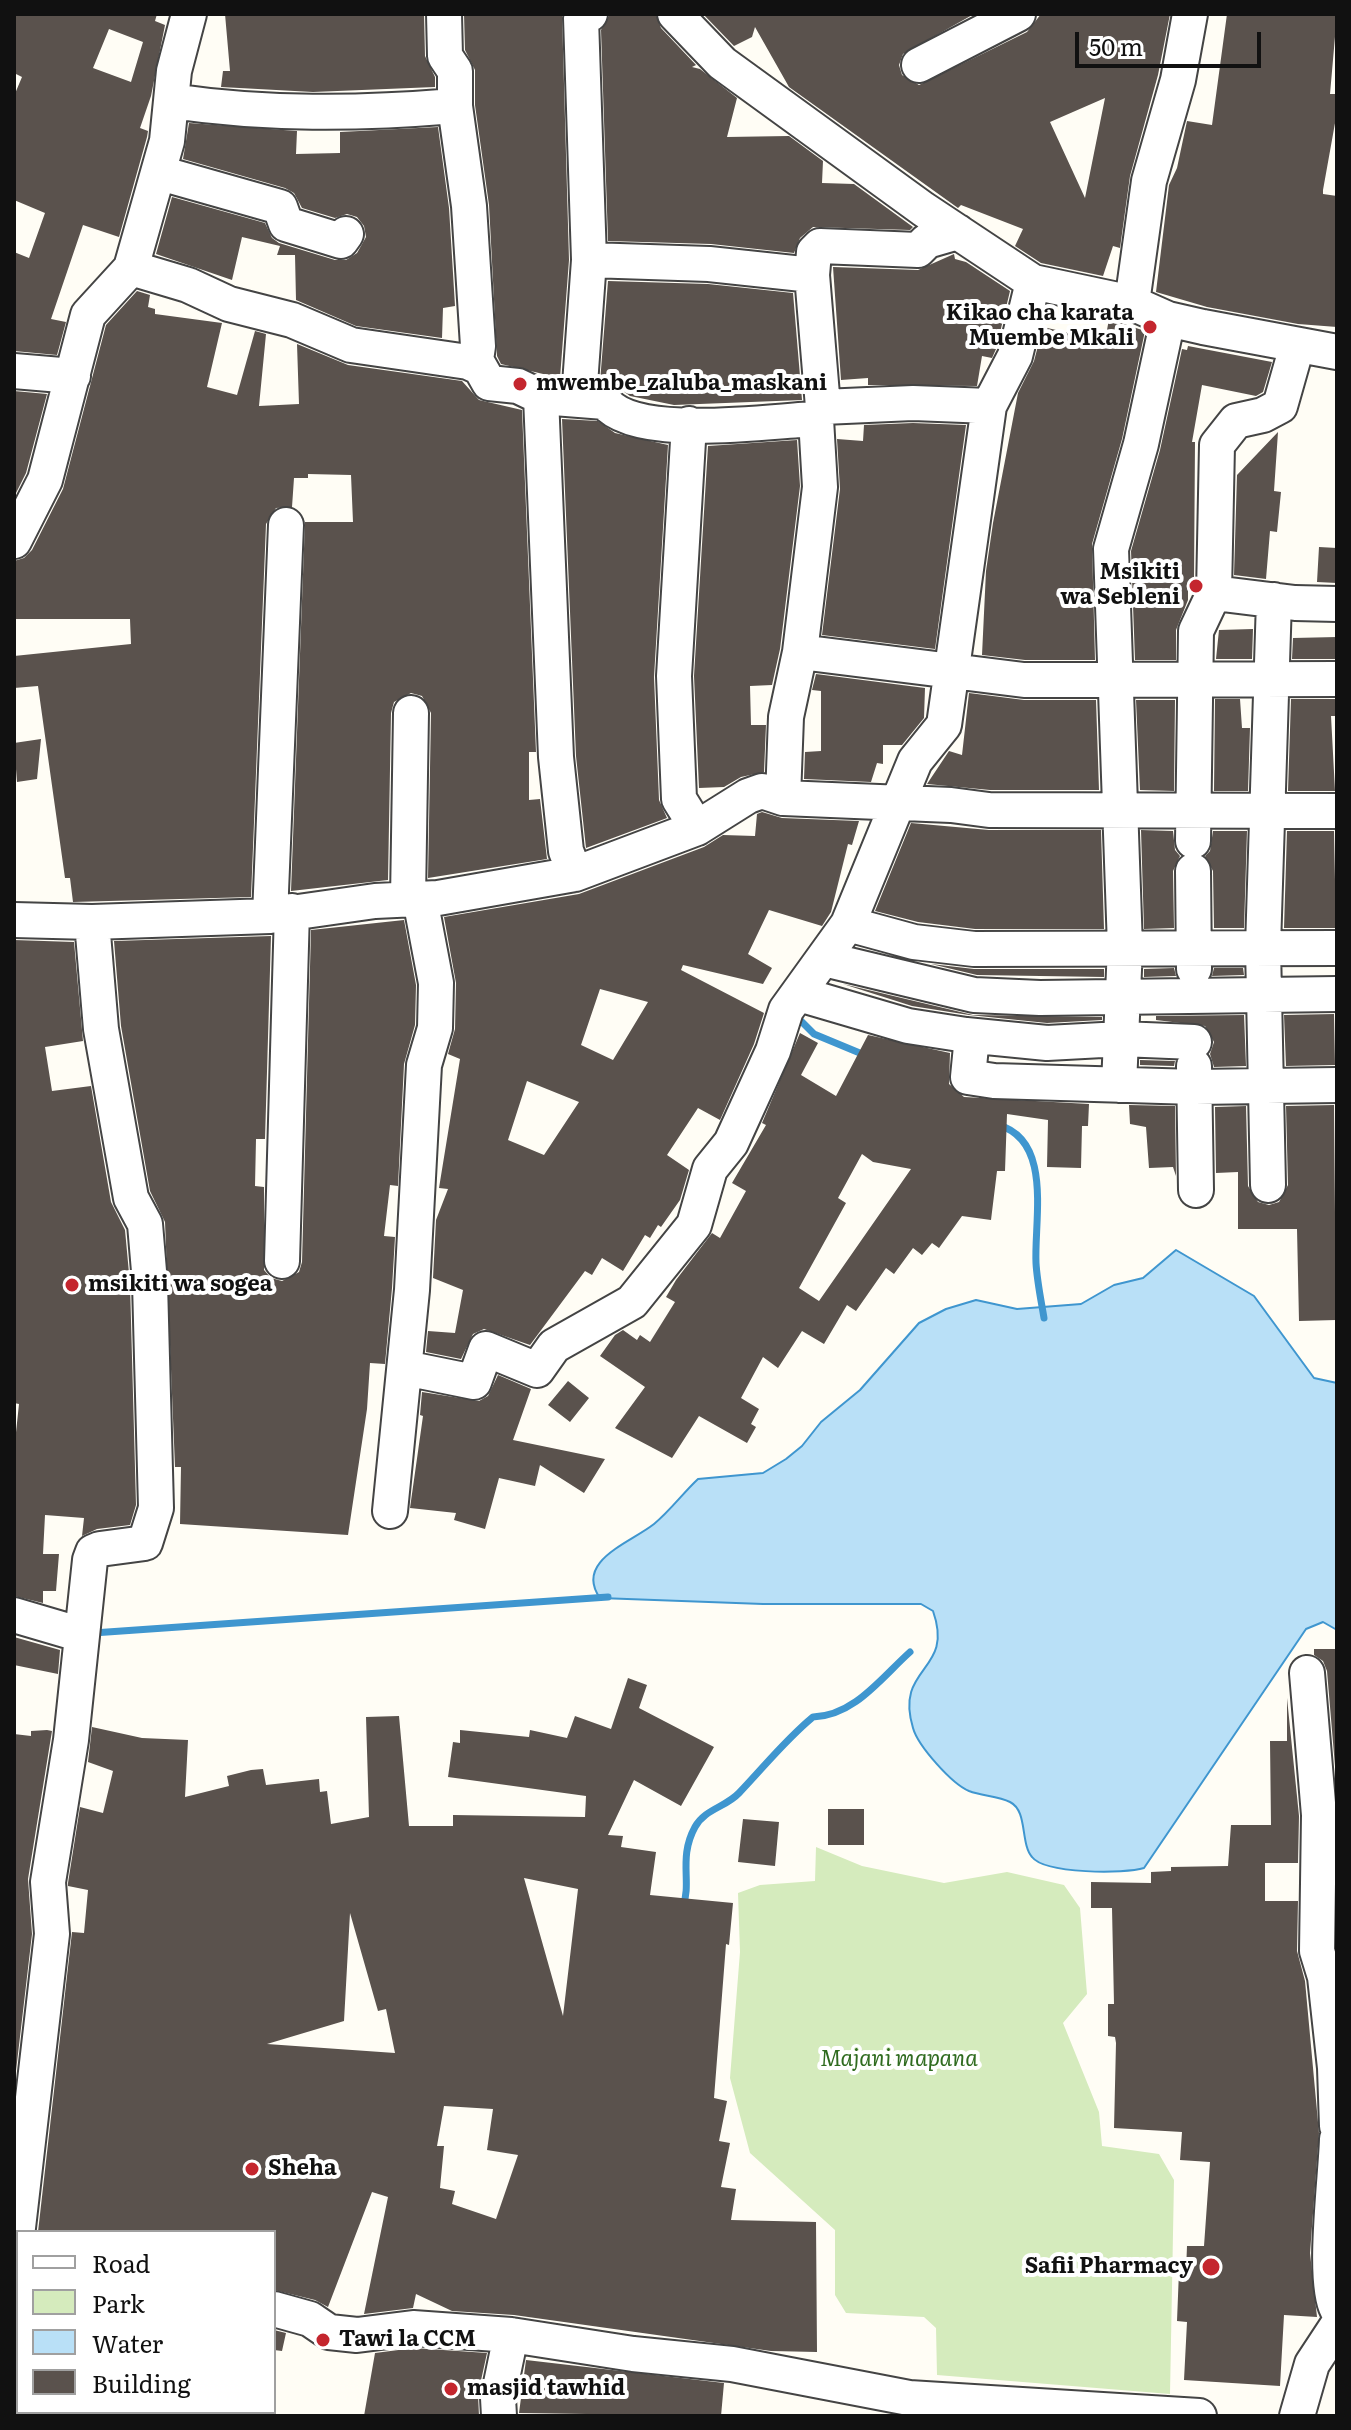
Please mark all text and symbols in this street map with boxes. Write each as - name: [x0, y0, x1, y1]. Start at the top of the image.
- scale bar: [1079, 16, 1265, 66]
- text: 50 m: [1089, 28, 1143, 63]
- place label: Kikao cha karata Muembe Mkali: [946, 301, 1134, 352]
- marker: Kikao cha karata Muembe Mkali: [1141, 318, 1159, 336]
- place label: mwembe_zaluba_maskani: [536, 371, 827, 397]
- marker: mwembe_zaluba_maskani: [511, 375, 529, 393]
- place label: Msikiti wa Sebleni: [1060, 560, 1180, 612]
- marker: Msikiti wa Sebleni: [1187, 577, 1205, 595]
- place label: msikiti wa sogea: [88, 1272, 272, 1298]
- marker: msikiti wa sogea: [63, 1276, 81, 1294]
- park label: Majani mapana: [820, 2047, 978, 2073]
- place label: Sheha: [268, 2156, 337, 2182]
- marker: Sheha: [243, 2160, 261, 2178]
- legend: [16, 2230, 276, 2414]
- text: Road: [92, 2245, 150, 2280]
- place label: Safii Pharmacy: [1025, 2254, 1193, 2280]
- marker: Safii Pharmacy: [1200, 2256, 1222, 2278]
- text: Park: [92, 2285, 145, 2320]
- text: Water: [92, 2325, 163, 2360]
- place label: Tawi la CCM: [339, 2327, 476, 2353]
- marker: Tawi la CCM: [314, 2331, 332, 2349]
- text: Building: [92, 2365, 191, 2400]
- place label: masjid tawhid: [467, 2376, 625, 2402]
- marker: masjid tawhid: [442, 2380, 460, 2398]

